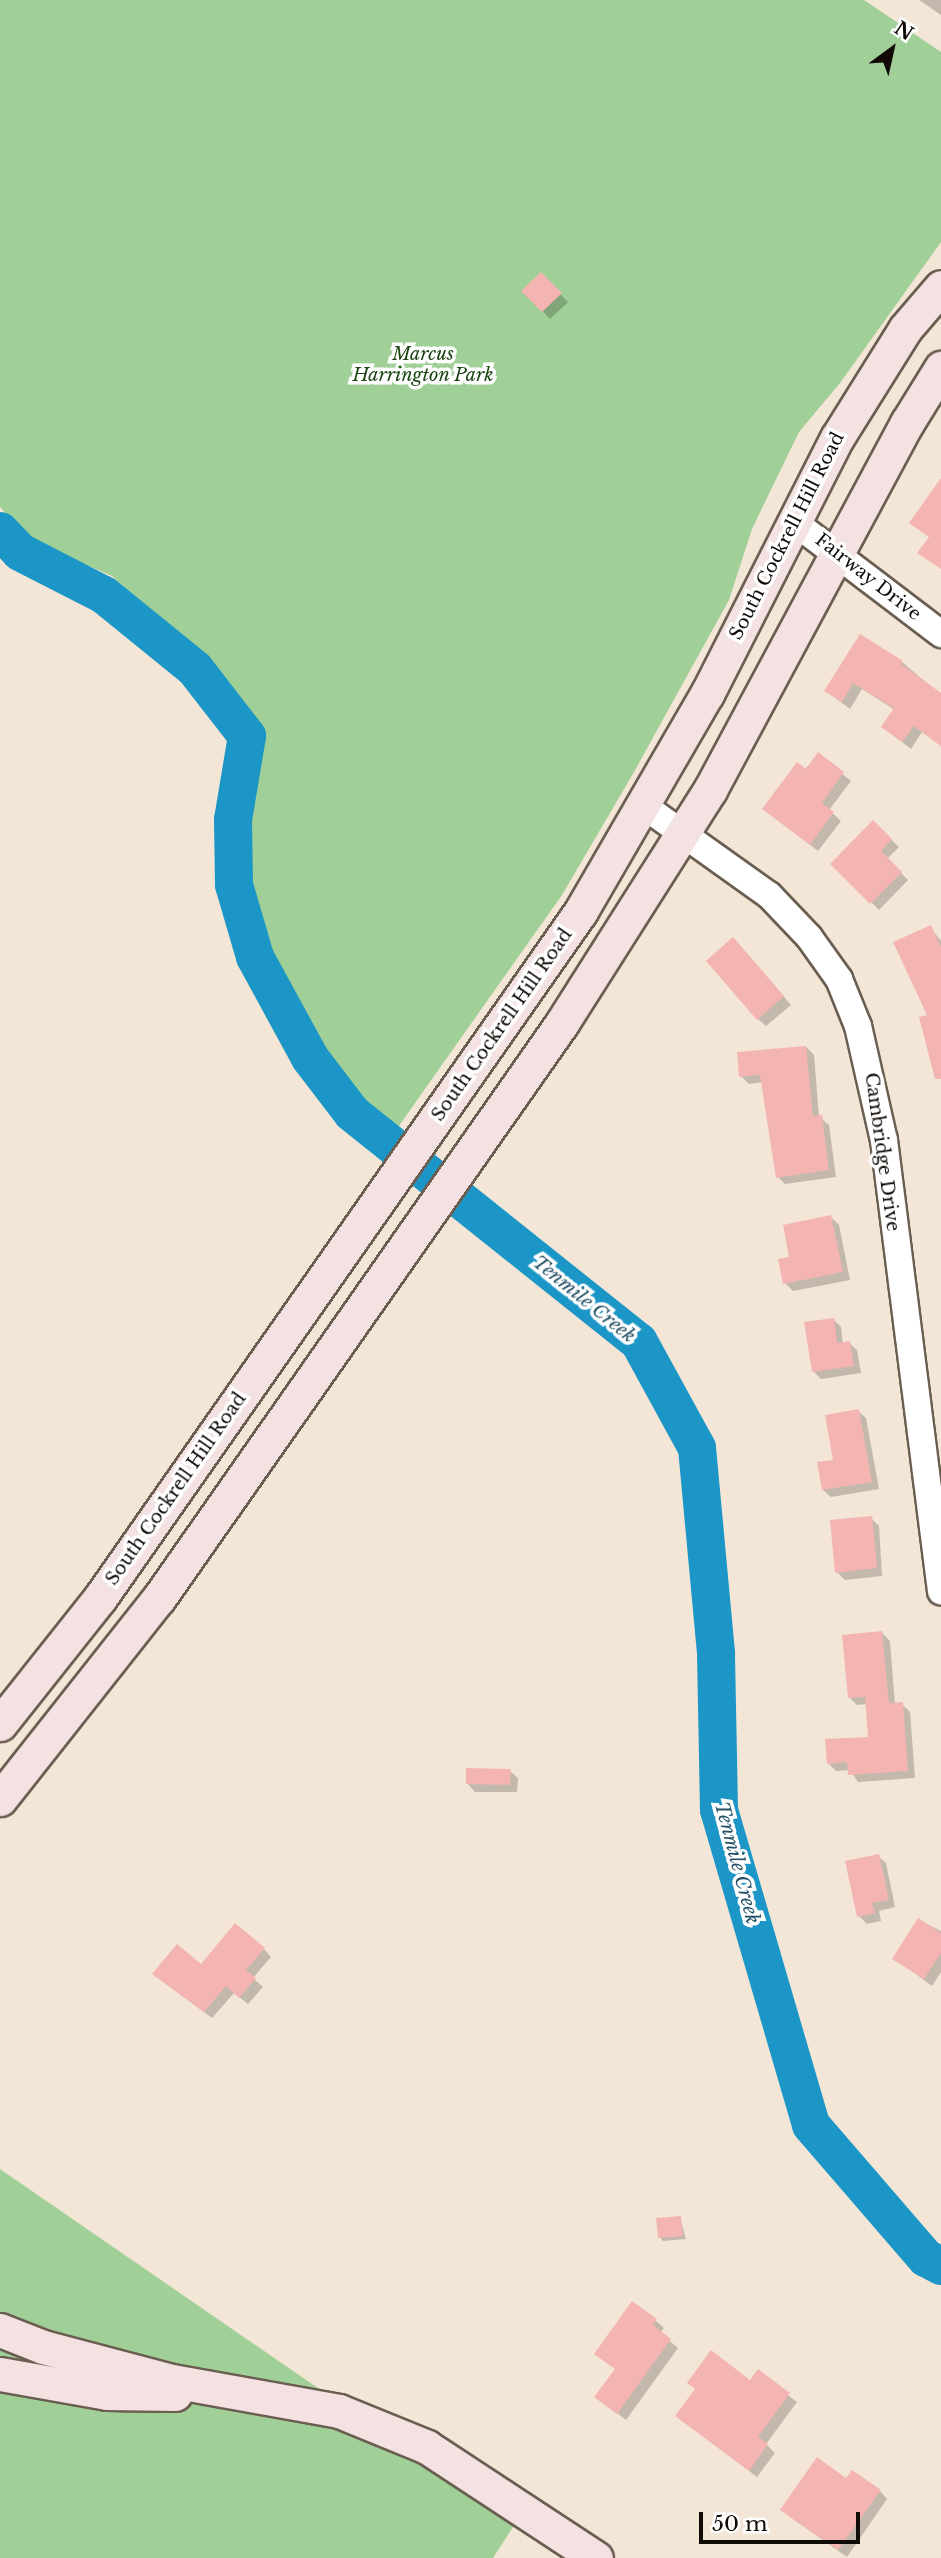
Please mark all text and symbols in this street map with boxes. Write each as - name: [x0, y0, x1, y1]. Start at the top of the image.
- north arrow: [857, 14, 927, 84]
- text: N: [890, 16, 917, 45]
- park label: Marcus Harrington Park: [352, 344, 494, 386]
- street label: South Cockrell Hill Road: [725, 429, 849, 643]
- street label: Fairway Drive: [811, 529, 925, 625]
- street label: South Cockrell Hill Road: [427, 925, 577, 1125]
- street label: Cambridge Drive: [860, 1071, 904, 1233]
- water label: Tenmile Creek: [528, 1251, 640, 1347]
- street label: South Cockrell Hill Road: [101, 1389, 251, 1589]
- water label: Tenmile Creek: [710, 1799, 764, 1927]
- scale bar: [703, 2498, 864, 2542]
- text: 50 m: [712, 2511, 767, 2537]

